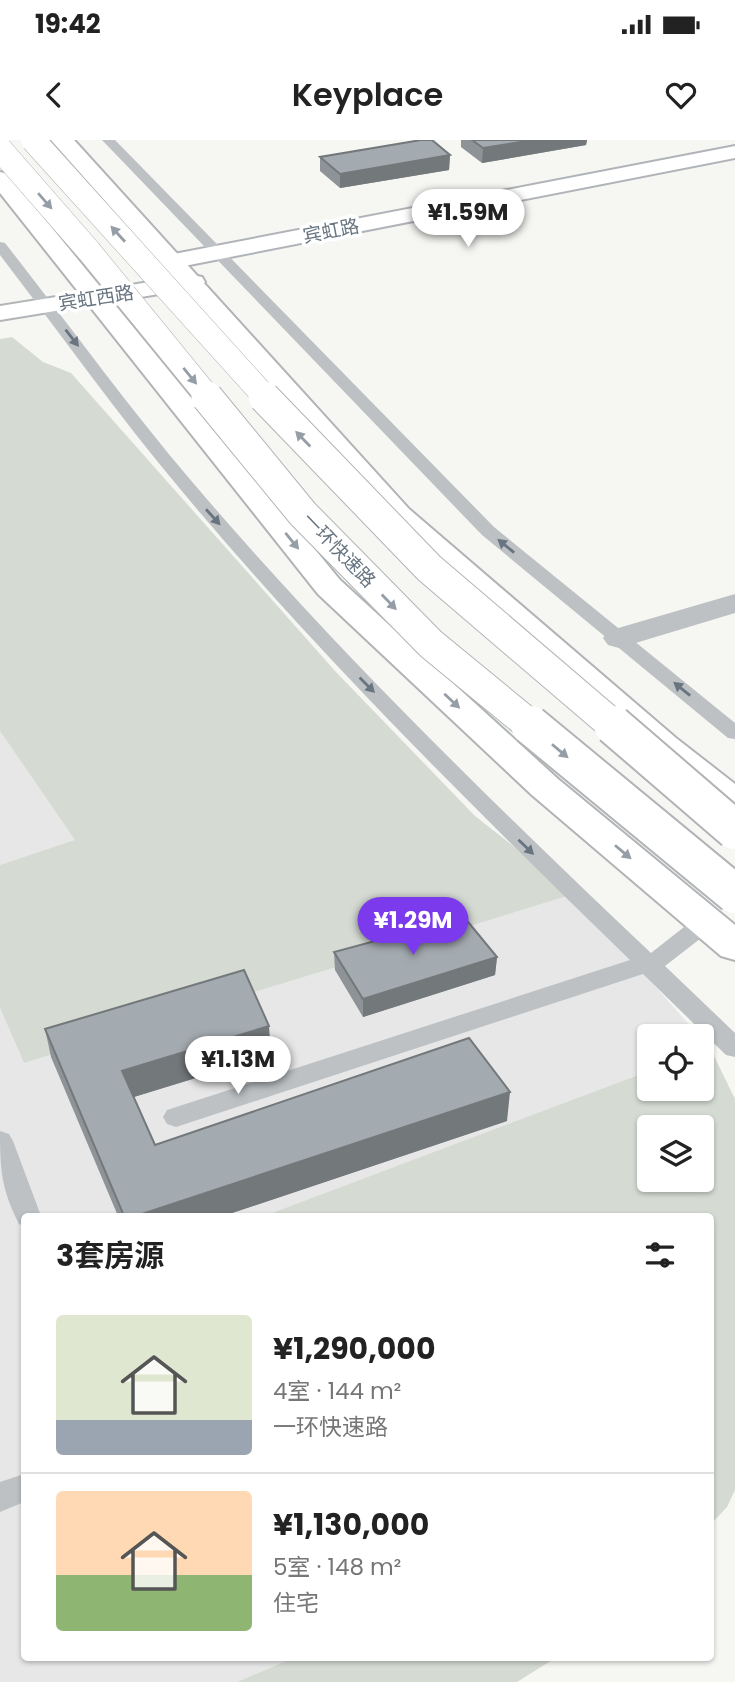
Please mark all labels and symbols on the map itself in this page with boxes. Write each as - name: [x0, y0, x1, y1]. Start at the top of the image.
- pin: ¥1.59M: [411, 190, 525, 249]
- one-way arrow: [37, 192, 52, 209]
- street label: 宾虹路: [300, 212, 362, 250]
- one-way arrow: [110, 225, 126, 243]
- street label: 宾虹西路: [56, 279, 136, 317]
- one-way arrow: [65, 329, 80, 347]
- one-way arrow: [183, 366, 198, 384]
- one-way arrow: [295, 431, 311, 447]
- street label: 一环快速路: [296, 506, 382, 594]
- one-way arrow: [205, 508, 221, 525]
- one-way arrow: [284, 531, 299, 549]
- one-way arrow: [497, 538, 515, 553]
- one-way arrow: [380, 593, 397, 610]
- one-way arrow: [358, 676, 375, 693]
- one-way arrow: [674, 682, 692, 697]
- one-way arrow: [443, 693, 461, 709]
- one-way arrow: [551, 743, 568, 758]
- one-way arrow: [518, 838, 535, 855]
- one-way arrow: [614, 844, 631, 859]
- pin: ¥1.29M: [356, 898, 470, 957]
- pin: ¥1.13M: [181, 1037, 295, 1096]

